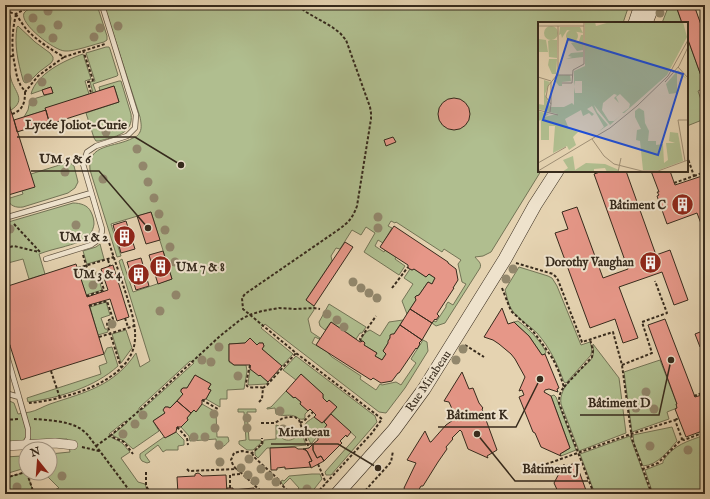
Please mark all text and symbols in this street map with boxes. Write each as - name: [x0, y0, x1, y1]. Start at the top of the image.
- inset map: [538, 22, 688, 172]
- callout: Lycée Joliot-Curie: [17, 112, 135, 137]
- text: Lycée Joliot-Curie: [24, 117, 127, 134]
- callout: UM 5 & 6: [31, 146, 99, 171]
- text: UM 5 & 6: [38, 151, 91, 168]
- building icon: Bâtiment C: [669, 192, 695, 218]
- place label: Bâtiment C: [609, 198, 666, 213]
- building icon: UM 1 & 2: [111, 224, 137, 250]
- place label: UM 1 & 2: [59, 230, 108, 245]
- building icon: Dorothy Vaughan: [637, 249, 663, 275]
- building icon: UM 7 & 8: [148, 254, 174, 280]
- place label: Dorothy Vaughan: [545, 255, 635, 271]
- place label: UM 7 & 8: [175, 260, 225, 275]
- building icon: UM 3 & 4: [125, 261, 151, 287]
- place label: UM 3 & 4: [72, 267, 123, 282]
- street label: Rue Mirabeau: [402, 348, 454, 415]
- callout: Bâtiment D: [580, 390, 659, 415]
- text: Bâtiment D: [588, 395, 651, 412]
- callout: Bâtiment K: [438, 402, 516, 427]
- text: Bâtiment K: [446, 407, 508, 424]
- callout: Mirabeau: [271, 419, 338, 444]
- text: Mirabeau: [278, 424, 330, 441]
- north arrow: [18, 441, 58, 481]
- text: N: [28, 444, 42, 461]
- callout: Bâtiment J: [515, 456, 588, 481]
- text: Bâtiment J: [522, 461, 580, 478]

